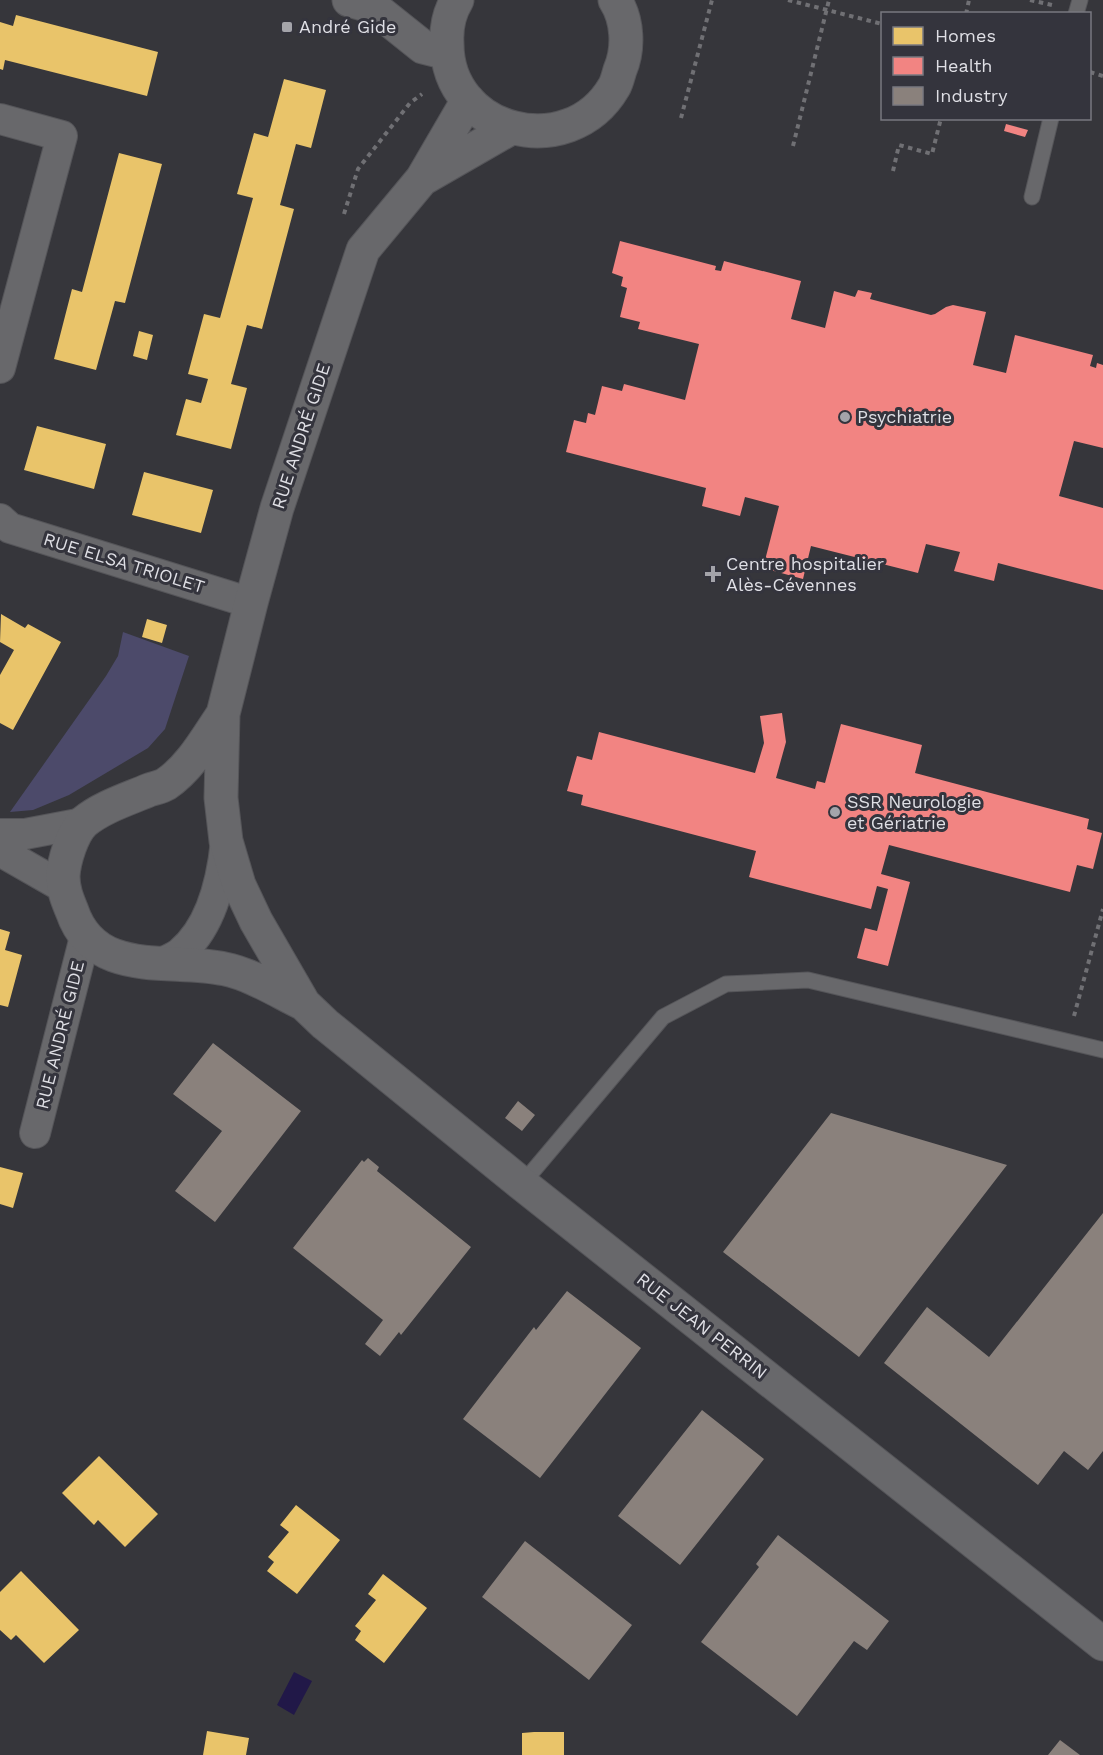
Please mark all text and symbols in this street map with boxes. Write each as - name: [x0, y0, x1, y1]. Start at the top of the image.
- legend: [881, 12, 1091, 120]
- place label: André Gide: [299, 16, 396, 37]
- marker: André Gide: [280, 20, 294, 34]
- text: Homes: [935, 25, 996, 46]
- text: Health: [935, 55, 992, 76]
- text: Industry: [935, 85, 1008, 106]
- street label: RUE ANDRÉ GIDE: [267, 360, 334, 511]
- place label: Psychiatrie: [857, 406, 952, 427]
- marker: Psychiatrie: [838, 410, 852, 424]
- street label: RUE ELSA TRIOLET: [41, 528, 207, 597]
- place label: Centre hospitalier Alès-Cévennes: [726, 553, 884, 595]
- marker: Centre hospitalier Alès-Cévennes: [704, 565, 722, 583]
- place label: SSR Neurologie et Gériatrie: [847, 791, 982, 833]
- marker: SSR Neurologie et Gériatrie: [828, 805, 842, 819]
- street label: RUE ANDRÉ GIDE: [31, 959, 88, 1111]
- street label: RUE JEAN PERRIN: [633, 1268, 772, 1383]

